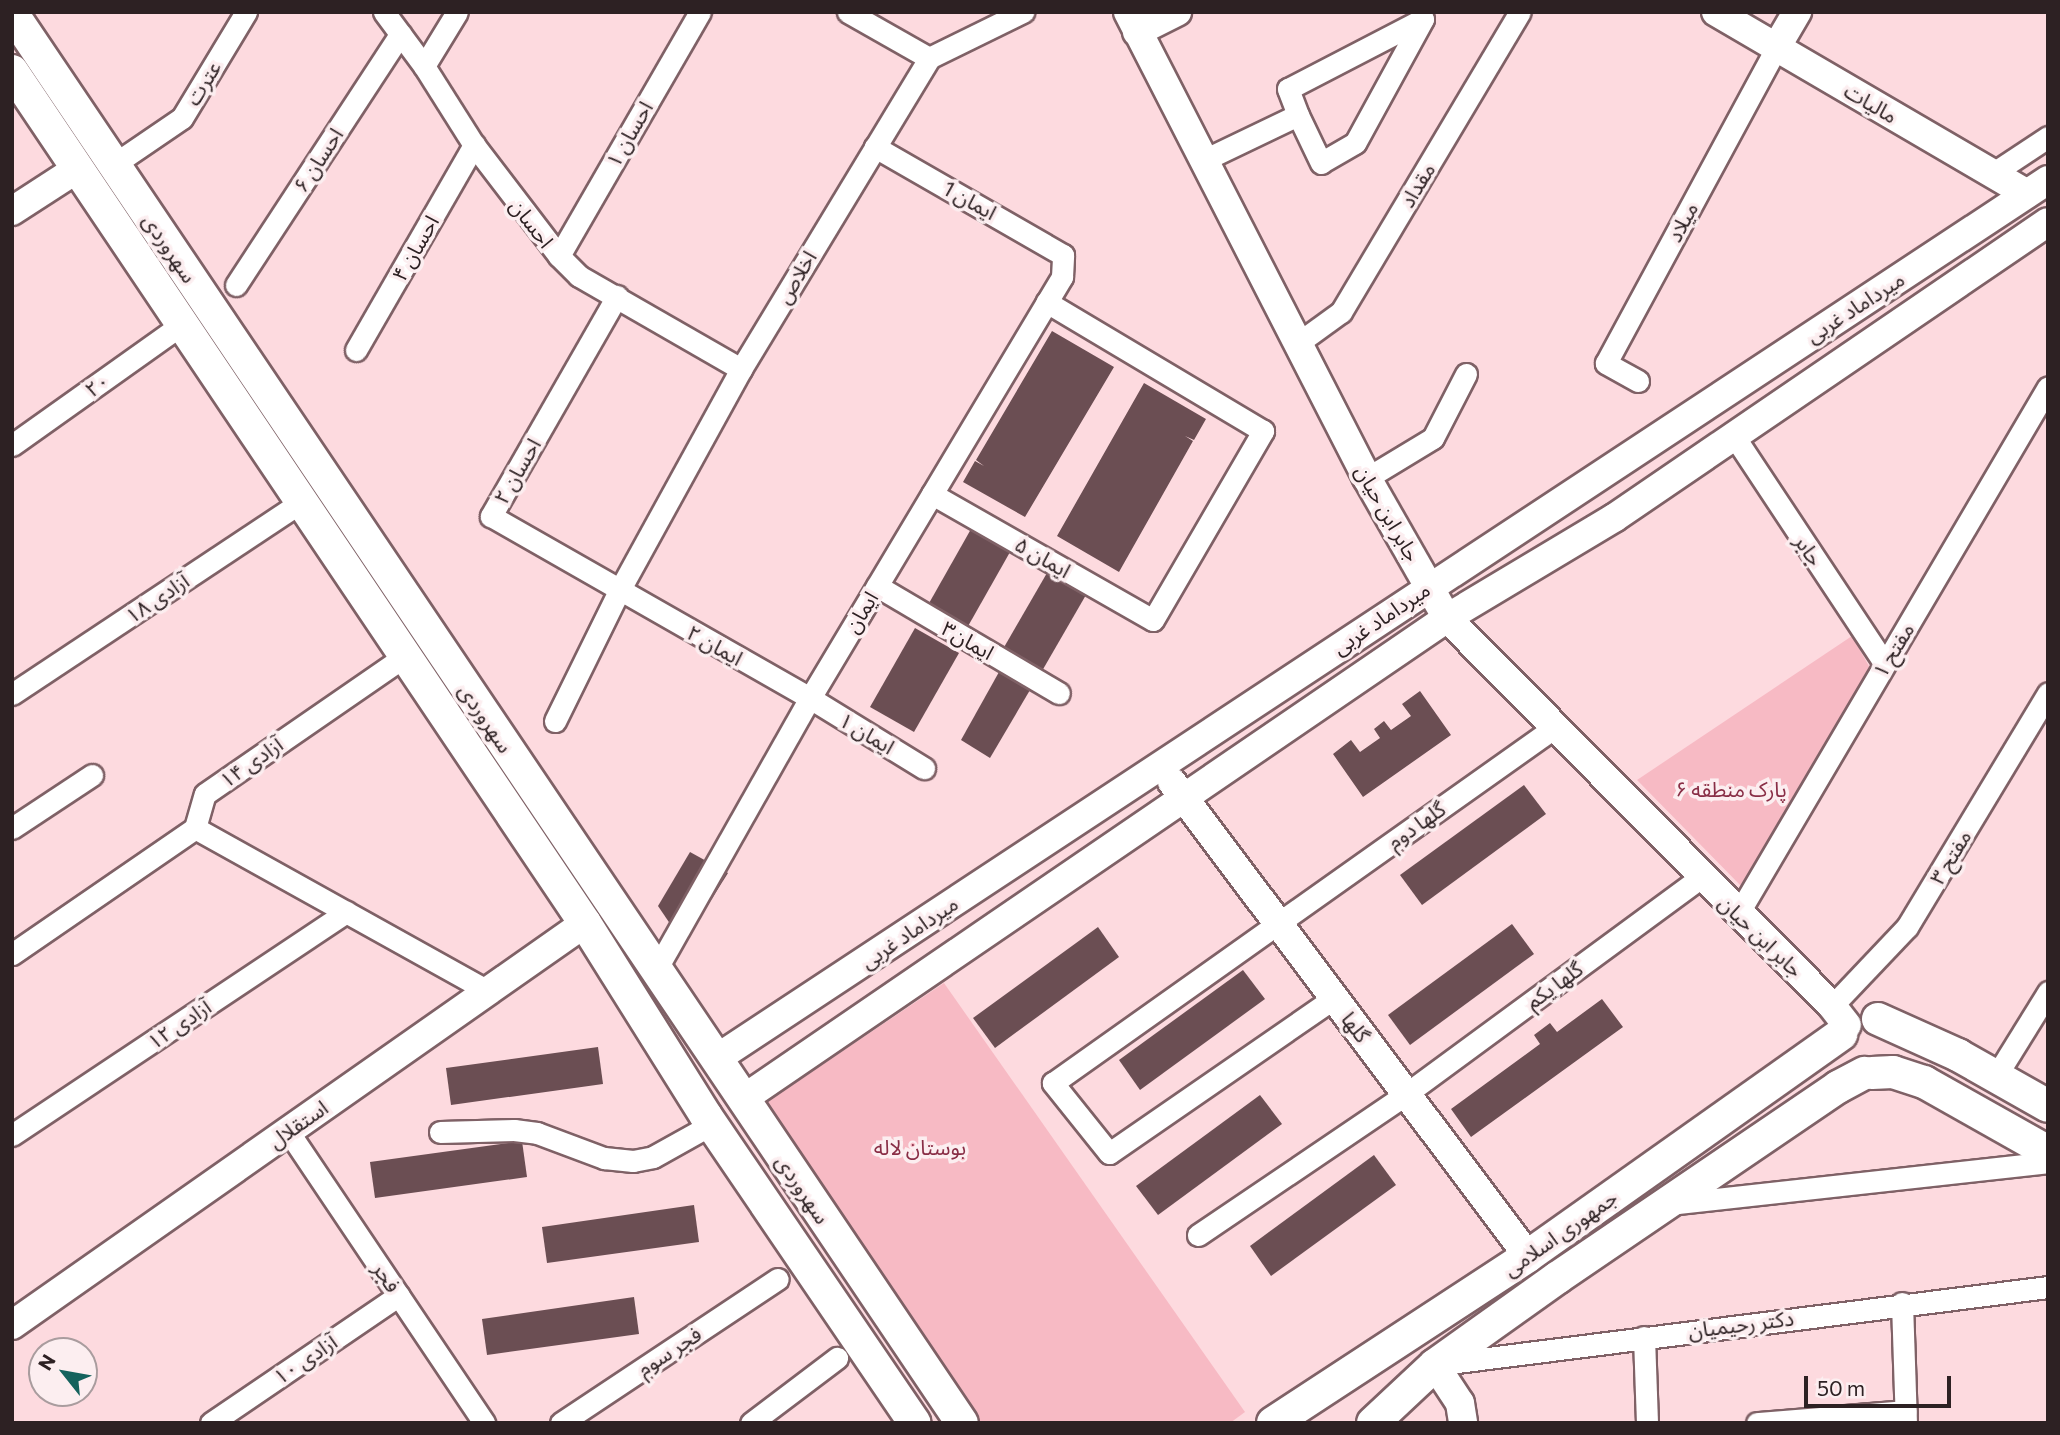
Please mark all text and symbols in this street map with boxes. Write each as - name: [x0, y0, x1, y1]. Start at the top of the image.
- street label: عترت: [180, 56, 226, 110]
- street label: مالیات: [1840, 78, 1902, 128]
- street label: احسان ۱: [600, 97, 658, 171]
- street label: احسان ۶: [288, 123, 348, 197]
- street label: مقداد: [1394, 158, 1440, 212]
- street label: ایمان 1: [939, 175, 1001, 225]
- street label: احسان: [505, 193, 559, 253]
- street label: میلاد: [1661, 198, 1703, 246]
- street label: سهروردی: [138, 209, 202, 287]
- street label: احسان ۴: [386, 211, 444, 285]
- street label: اخلاص: [770, 246, 822, 308]
- street label: میرداماد غربی: [1801, 266, 1909, 348]
- street label: ۲۰: [80, 368, 114, 402]
- street label: احسان ۲: [488, 434, 546, 508]
- street label: جابر ابن حیان: [1350, 460, 1426, 566]
- street label: جابر: [1789, 530, 1829, 570]
- street label: ایمان ۵: [1011, 531, 1075, 583]
- street label: آزادی ۱۸: [120, 568, 194, 628]
- street label: میرداماد غربی: [1327, 576, 1435, 660]
- street label: ایمان: [839, 587, 883, 637]
- street label: ایمان۳: [937, 615, 999, 665]
- street label: مفتح ۱: [1867, 618, 1919, 682]
- street label: ایمان ۲: [683, 619, 747, 671]
- street label: سهروردی: [454, 679, 518, 757]
- street label: ایمان ۱: [835, 707, 899, 759]
- street label: آزادی ۱۴: [215, 731, 287, 793]
- park label: پارک منطقه ۶: [1675, 776, 1787, 802]
- street label: گلها دوم: [1382, 796, 1450, 854]
- street label: مفتح ۳: [1924, 825, 1976, 889]
- street label: میرداماد غربی: [855, 890, 963, 974]
- street label: جابر ابن حیان: [1714, 890, 1808, 982]
- street label: گلها یکم: [1521, 956, 1587, 1014]
- street label: آزادی ۱۲: [142, 994, 216, 1054]
- street label: گلها: [1336, 1007, 1376, 1047]
- street label: استقلال: [263, 1095, 333, 1153]
- park label: بوستان لاله: [874, 1134, 966, 1160]
- street label: سهروردی: [771, 1150, 835, 1228]
- street label: جمهوری اسلامی: [1498, 1184, 1622, 1282]
- street label: فجر: [368, 1257, 406, 1297]
- street label: دکتر رحیمیان: [1687, 1305, 1795, 1343]
- street label: فجر سوم: [632, 1321, 706, 1381]
- street label: آزادی ۱۰: [268, 1329, 342, 1389]
- north arrow: [28, 1337, 98, 1407]
- text: N: [33, 1350, 60, 1374]
- scale bar: [1808, 1362, 1955, 1406]
- text: 50 m: [1817, 1375, 1865, 1400]

